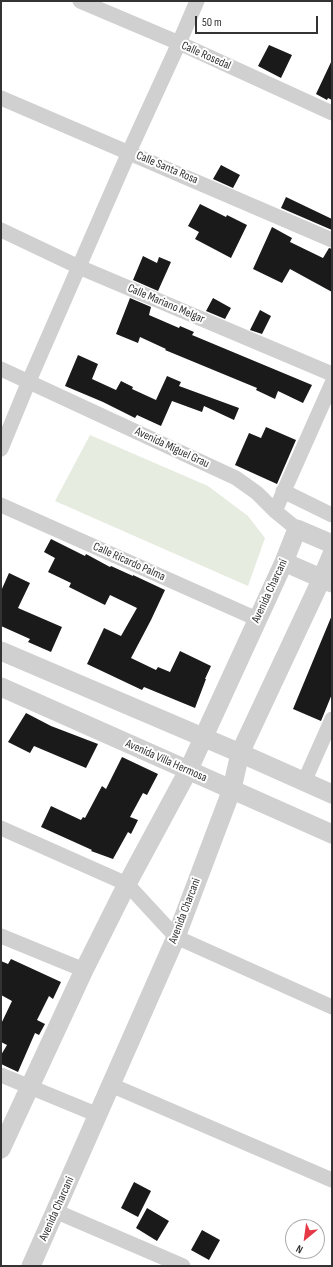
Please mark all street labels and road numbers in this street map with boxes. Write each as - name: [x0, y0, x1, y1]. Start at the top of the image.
- street label: Calle Rosedal: [179, 39, 233, 73]
- street label: Calle Santa Rosa: [134, 149, 200, 187]
- street label: Calle Mariano Melgar: [125, 281, 207, 327]
- street label: Avenida Miguel Grau: [133, 425, 211, 471]
- street label: Calle Ricardo Palma: [91, 540, 167, 584]
- street label: Avenida Charcani: [249, 557, 291, 625]
- street label: Avenida Villa Hermosa: [123, 737, 209, 785]
- street label: Avenida Charcani: [166, 876, 204, 946]
- street label: Avenida Charcani: [36, 1175, 78, 1243]

